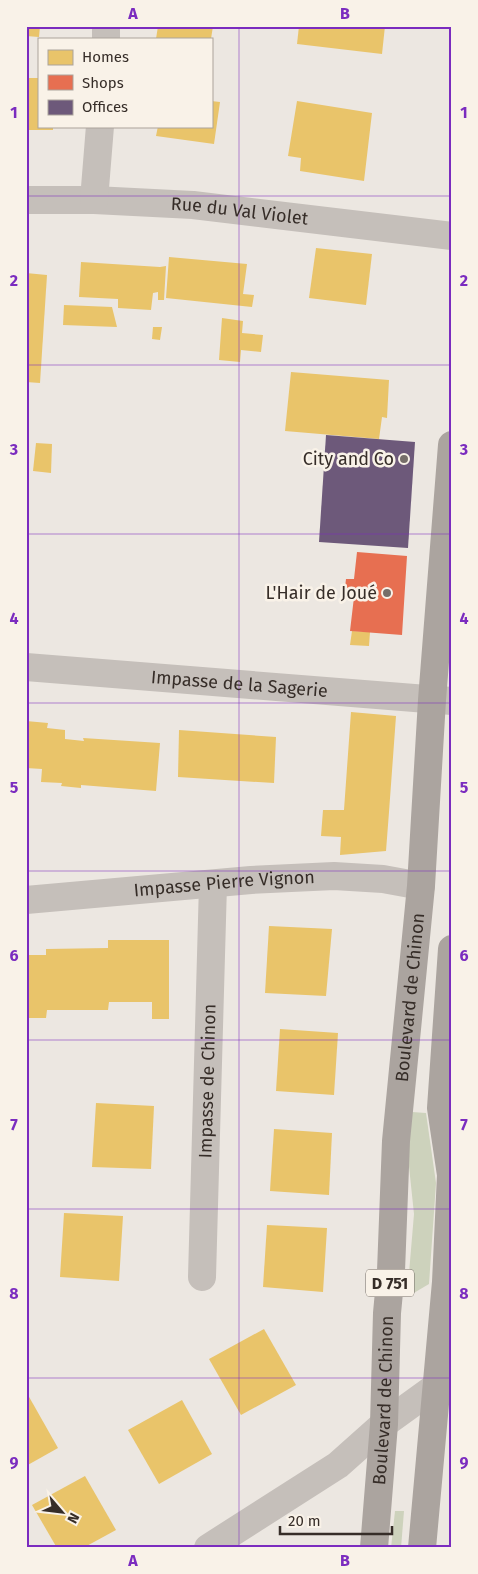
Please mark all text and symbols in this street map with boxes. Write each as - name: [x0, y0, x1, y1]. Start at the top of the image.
- text: A: [127, 4, 138, 23]
- text: B: [340, 4, 350, 23]
- legend: [38, 38, 212, 128]
- text: Homes: [82, 48, 129, 66]
- text: Shops: [82, 74, 124, 92]
- text: Offices: [82, 98, 128, 116]
- text: 1: [10, 103, 18, 122]
- text: 1: [460, 103, 468, 122]
- street label: Rue du Val Violet: [170, 193, 310, 230]
- text: 2: [10, 271, 18, 290]
- text: 2: [460, 271, 468, 290]
- text: 3: [9, 440, 18, 459]
- text: 3: [459, 440, 468, 459]
- place label: City and Co: [303, 448, 394, 470]
- marker: City and Co: [398, 453, 410, 465]
- place label: L'Hair de Joué: [265, 582, 377, 604]
- marker: L'Hair de Joué: [381, 587, 393, 599]
- text: 4: [9, 609, 19, 628]
- text: 4: [459, 609, 469, 628]
- street label: Impasse de la Sagerie: [150, 666, 329, 702]
- text: 5: [10, 778, 19, 797]
- text: 5: [460, 778, 469, 797]
- street label: Impasse Pierre Vignon: [133, 866, 315, 901]
- street label: Boulevard de Chinon: [391, 912, 429, 1083]
- text: 6: [9, 946, 19, 965]
- text: 6: [459, 946, 469, 965]
- street label: Impasse de Chinon: [194, 1003, 221, 1159]
- text: 7: [10, 1115, 18, 1134]
- text: 7: [460, 1115, 468, 1134]
- road number: D 751: [366, 1270, 414, 1296]
- text: 8: [9, 1284, 19, 1303]
- text: 8: [459, 1284, 469, 1303]
- street label: Boulevard de Chinon: [368, 1315, 398, 1486]
- text: 9: [10, 1453, 19, 1472]
- text: 9: [460, 1453, 469, 1472]
- north arrow: [38, 1486, 88, 1536]
- scale bar: [280, 1504, 393, 1536]
- text: N: [63, 1510, 83, 1526]
- text: 20 m: [288, 1512, 321, 1530]
- text: A: [127, 1551, 138, 1570]
- text: B: [340, 1551, 350, 1570]

